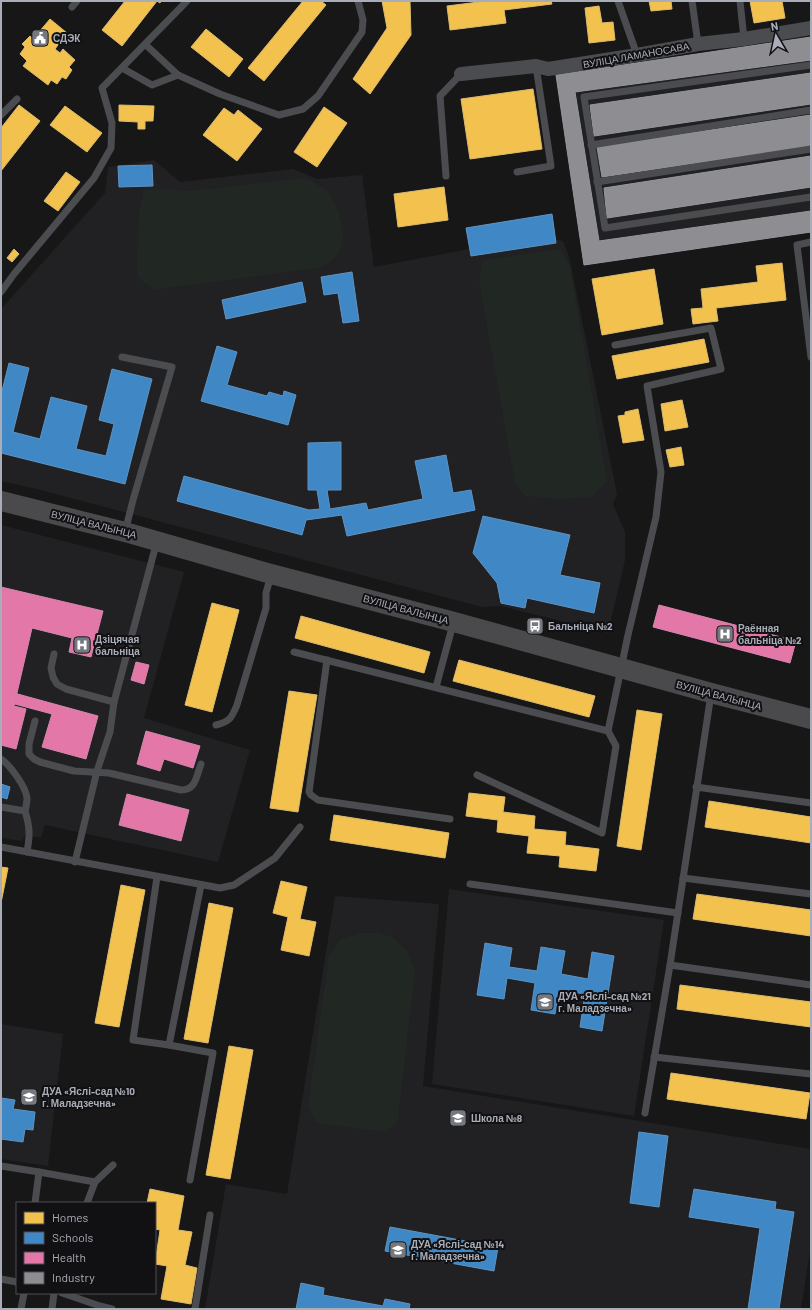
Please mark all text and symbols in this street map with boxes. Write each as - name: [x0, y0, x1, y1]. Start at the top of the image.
- north arrow: [756, 16, 796, 56]
- text: N: [770, 19, 779, 33]
- public building icon: СДЭК: [30, 28, 50, 48]
- place label: СДЭК: [53, 32, 81, 44]
- street label: ВУЛІЦА ЛАМАНОСАВА: [582, 40, 690, 70]
- street label: ВУЛІЦА ВАЛЫНЦА: [50, 508, 138, 541]
- street label: ВУЛІЦА ВАЛЫНЦА: [362, 592, 450, 626]
- bus stop icon: Бальніца №2: [525, 616, 545, 636]
- place label: Бальніца №2: [548, 620, 613, 632]
- place label: Раённая бальніца №2: [738, 622, 802, 646]
- hospital icon: Раённая бальніца №2: [715, 624, 735, 644]
- place label: Дзіцячая бальніца: [95, 633, 140, 657]
- hospital icon: Дзіцячая бальніца: [72, 635, 92, 655]
- street label: ВУЛІЦА ВАЛЫНЦА: [675, 678, 763, 712]
- place label: ДУА «Яслі-сад №21 г. Маладзечна»: [558, 990, 651, 1014]
- school or university icon: ДУА «Яслі-сад №21 г. Маладзечна»: [535, 992, 555, 1012]
- place label: ДУА «Яслі-сад №10 г. Маладзечна»: [42, 1085, 135, 1109]
- school or university icon: ДУА «Яслі-сад №10 г. Маладзечна»: [19, 1087, 39, 1107]
- school or university icon: Школа №8: [448, 1108, 468, 1128]
- place label: Школа №8: [471, 1112, 523, 1124]
- legend: [16, 1202, 156, 1294]
- text: Homes: [52, 1210, 89, 1224]
- text: Schools: [52, 1230, 93, 1244]
- place label: ДУА «Яслі-сад №14 г. Маладзечна»: [411, 1238, 504, 1262]
- school or university icon: ДУА «Яслі-сад №14 г. Маладзечна»: [388, 1240, 408, 1260]
- text: Health: [52, 1250, 86, 1264]
- text: Industry: [52, 1270, 95, 1284]

